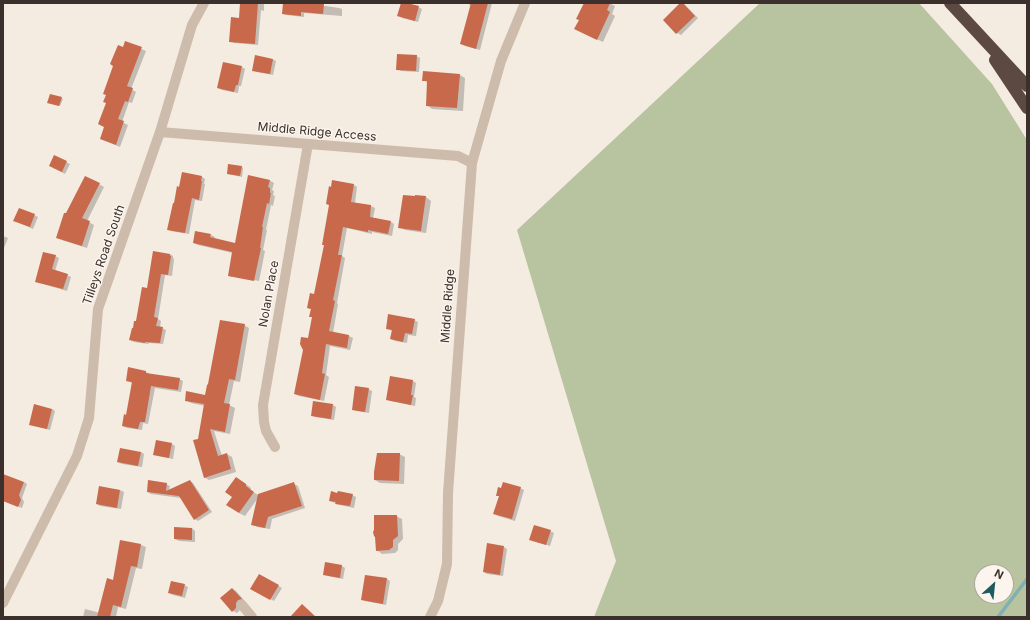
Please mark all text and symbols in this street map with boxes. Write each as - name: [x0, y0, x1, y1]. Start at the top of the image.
- street label: Middle Ridge Access: [257, 120, 377, 144]
- street label: Tilleys Road South: [80, 203, 128, 307]
- street label: Nolan Place: [256, 260, 282, 328]
- street label: Middle Ridge: [438, 269, 458, 343]
- north arrow: [974, 564, 1014, 604]
- text: N: [992, 566, 1006, 582]

